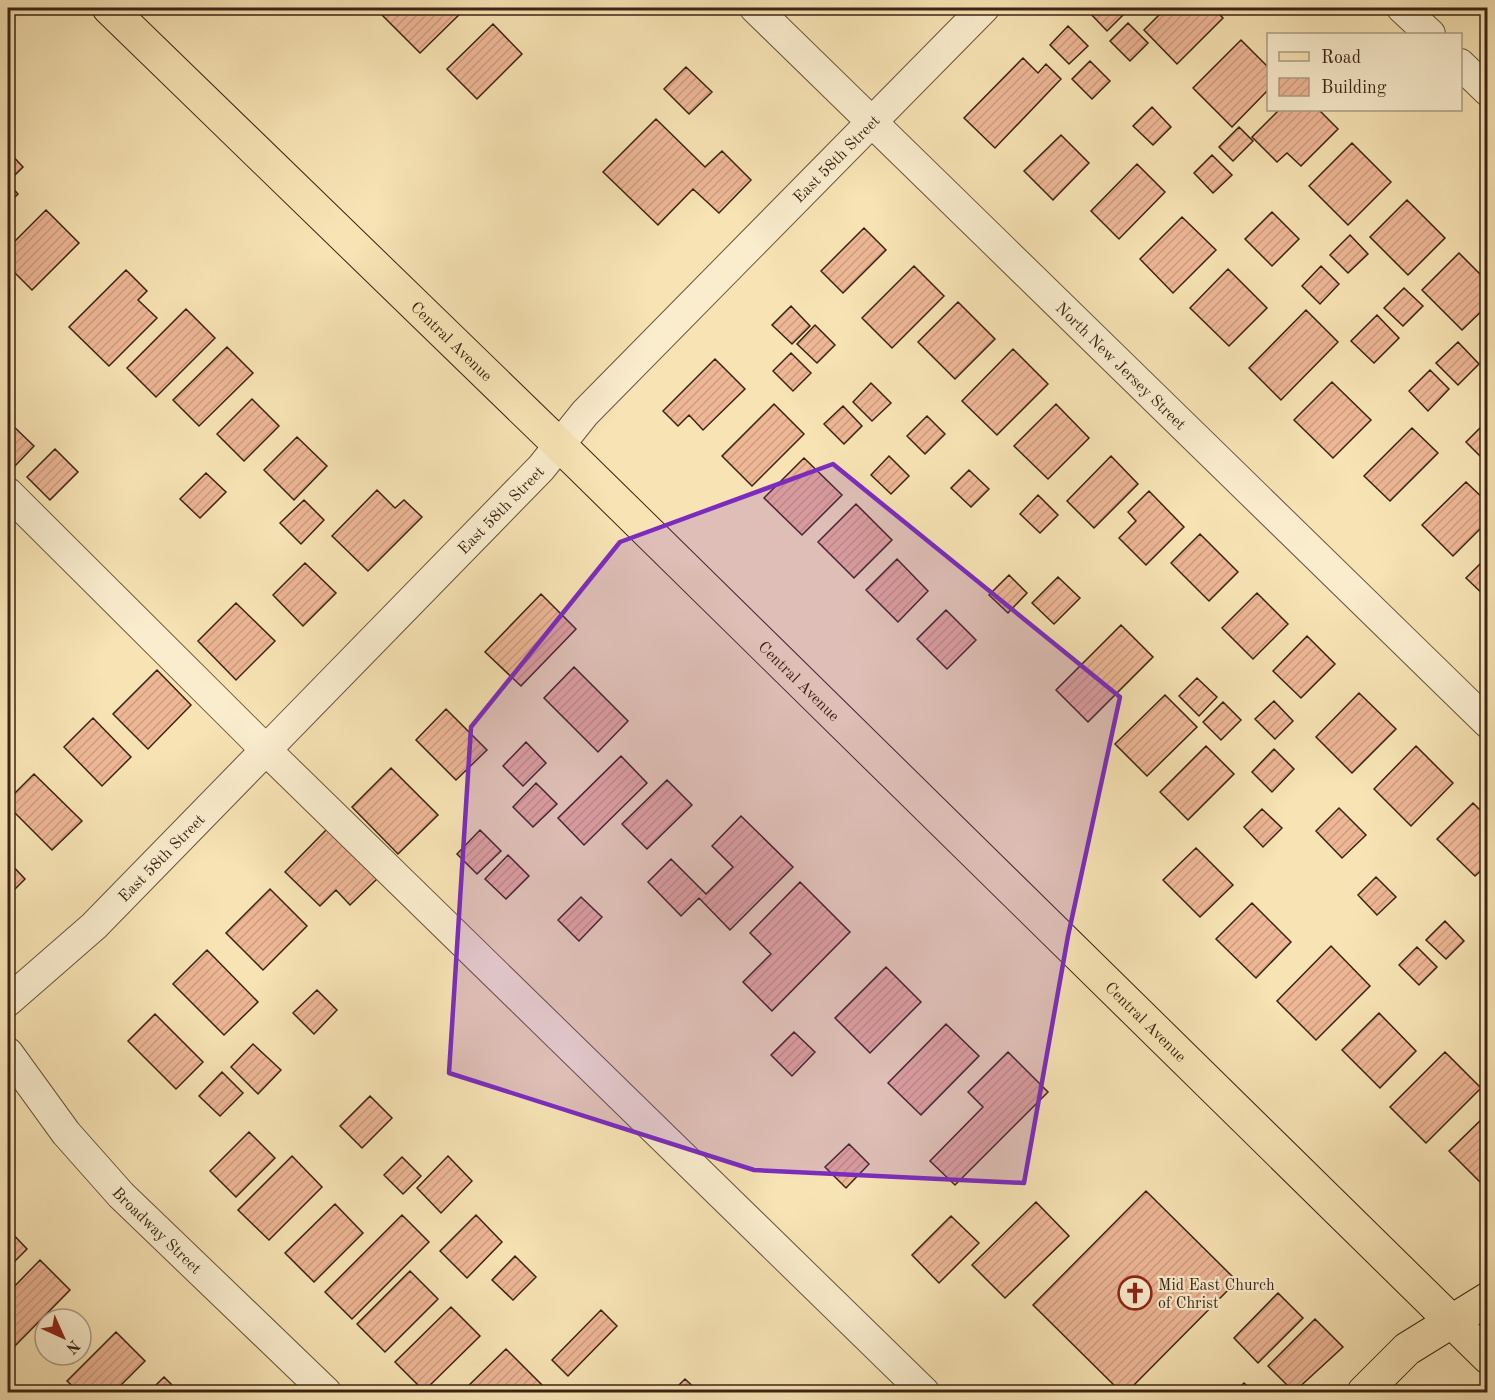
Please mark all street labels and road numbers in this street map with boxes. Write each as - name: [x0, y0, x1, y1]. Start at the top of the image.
- street label: East 58th Street: [791, 113, 884, 207]
- street label: Central Avenue: [407, 299, 494, 385]
- street label: North New Jersey Street: [1052, 300, 1188, 434]
- street label: East 58th Street: [456, 464, 548, 558]
- street label: Central Avenue: [755, 639, 842, 725]
- street label: East 58th Street: [116, 811, 209, 906]
- street label: Central Avenue: [1101, 980, 1188, 1066]
- street label: Broadway Street: [108, 1185, 204, 1278]

